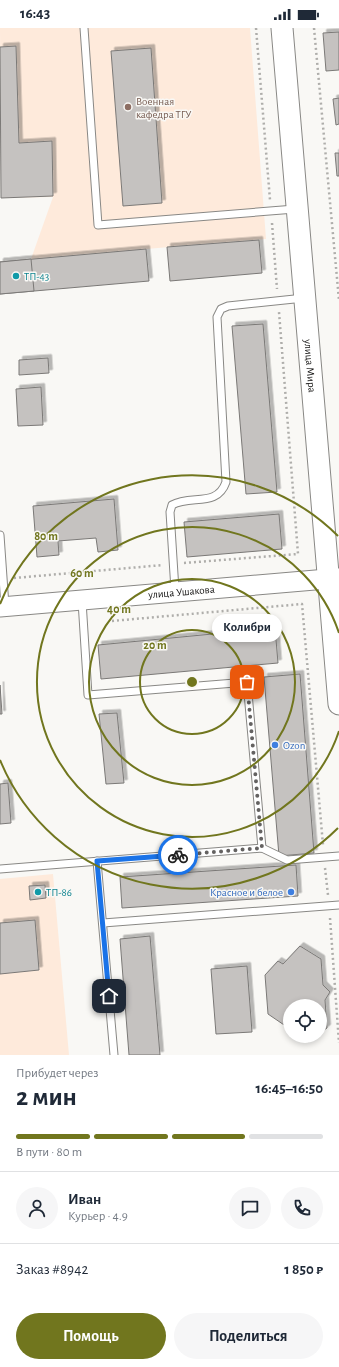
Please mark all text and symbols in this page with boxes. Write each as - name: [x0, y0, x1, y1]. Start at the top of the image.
- text: 16:43: [20, 6, 50, 21]
- place label: Военная кафедра ТГУ: [136, 96, 191, 120]
- marker: Военная кафедра ТГУ: [123, 102, 133, 112]
- marker: ТП-43: [11, 271, 21, 281]
- place label: ТП-43: [24, 271, 50, 282]
- street label: улица Мира: [302, 338, 318, 393]
- text: 80 m: [34, 530, 58, 542]
- text: 60 m: [70, 567, 94, 579]
- street label: улица Ушакова: [147, 584, 215, 600]
- text: 40 m: [107, 603, 131, 615]
- callout: Колибри: [212, 614, 282, 642]
- text: Колибри: [223, 621, 271, 634]
- text: 20 m: [143, 639, 167, 651]
- pin: [230, 665, 264, 699]
- icon: bag: [236, 671, 258, 693]
- centre of rings: [185, 675, 199, 689]
- marker: Ozon: [270, 740, 280, 750]
- place label: Ozon: [283, 740, 305, 751]
- courier: [158, 835, 198, 875]
- icon: bike: [167, 844, 189, 866]
- marker: ТП-86: [33, 887, 43, 897]
- place label: ТП-86: [46, 887, 72, 898]
- place label: Красное и белое: [210, 887, 283, 898]
- marker: Красное и белое: [286, 887, 296, 897]
- pin: [92, 979, 126, 1013]
- icon: home: [98, 985, 120, 1007]
- map controls: [283, 999, 327, 1043]
- button: locate: [283, 999, 327, 1043]
- text: Прибудет через: [16, 1067, 98, 1080]
- text: 16:45–16:50: [256, 1081, 323, 1096]
- text: 2 мин: [16, 1084, 77, 1110]
- text: В пути · 80 m: [16, 1146, 82, 1159]
- button: person: [16, 1187, 58, 1229]
- button: chat: [229, 1187, 271, 1229]
- button: phone: [281, 1187, 323, 1229]
- text: Иван: [68, 1192, 101, 1207]
- text: Курьер · 4.9: [68, 1210, 128, 1223]
- text: Заказ #8942: [16, 1262, 88, 1277]
- text: 1 850 ₽: [284, 1262, 323, 1277]
- button: Помощь: [16, 1313, 166, 1359]
- button: Поделиться: [174, 1313, 323, 1359]

